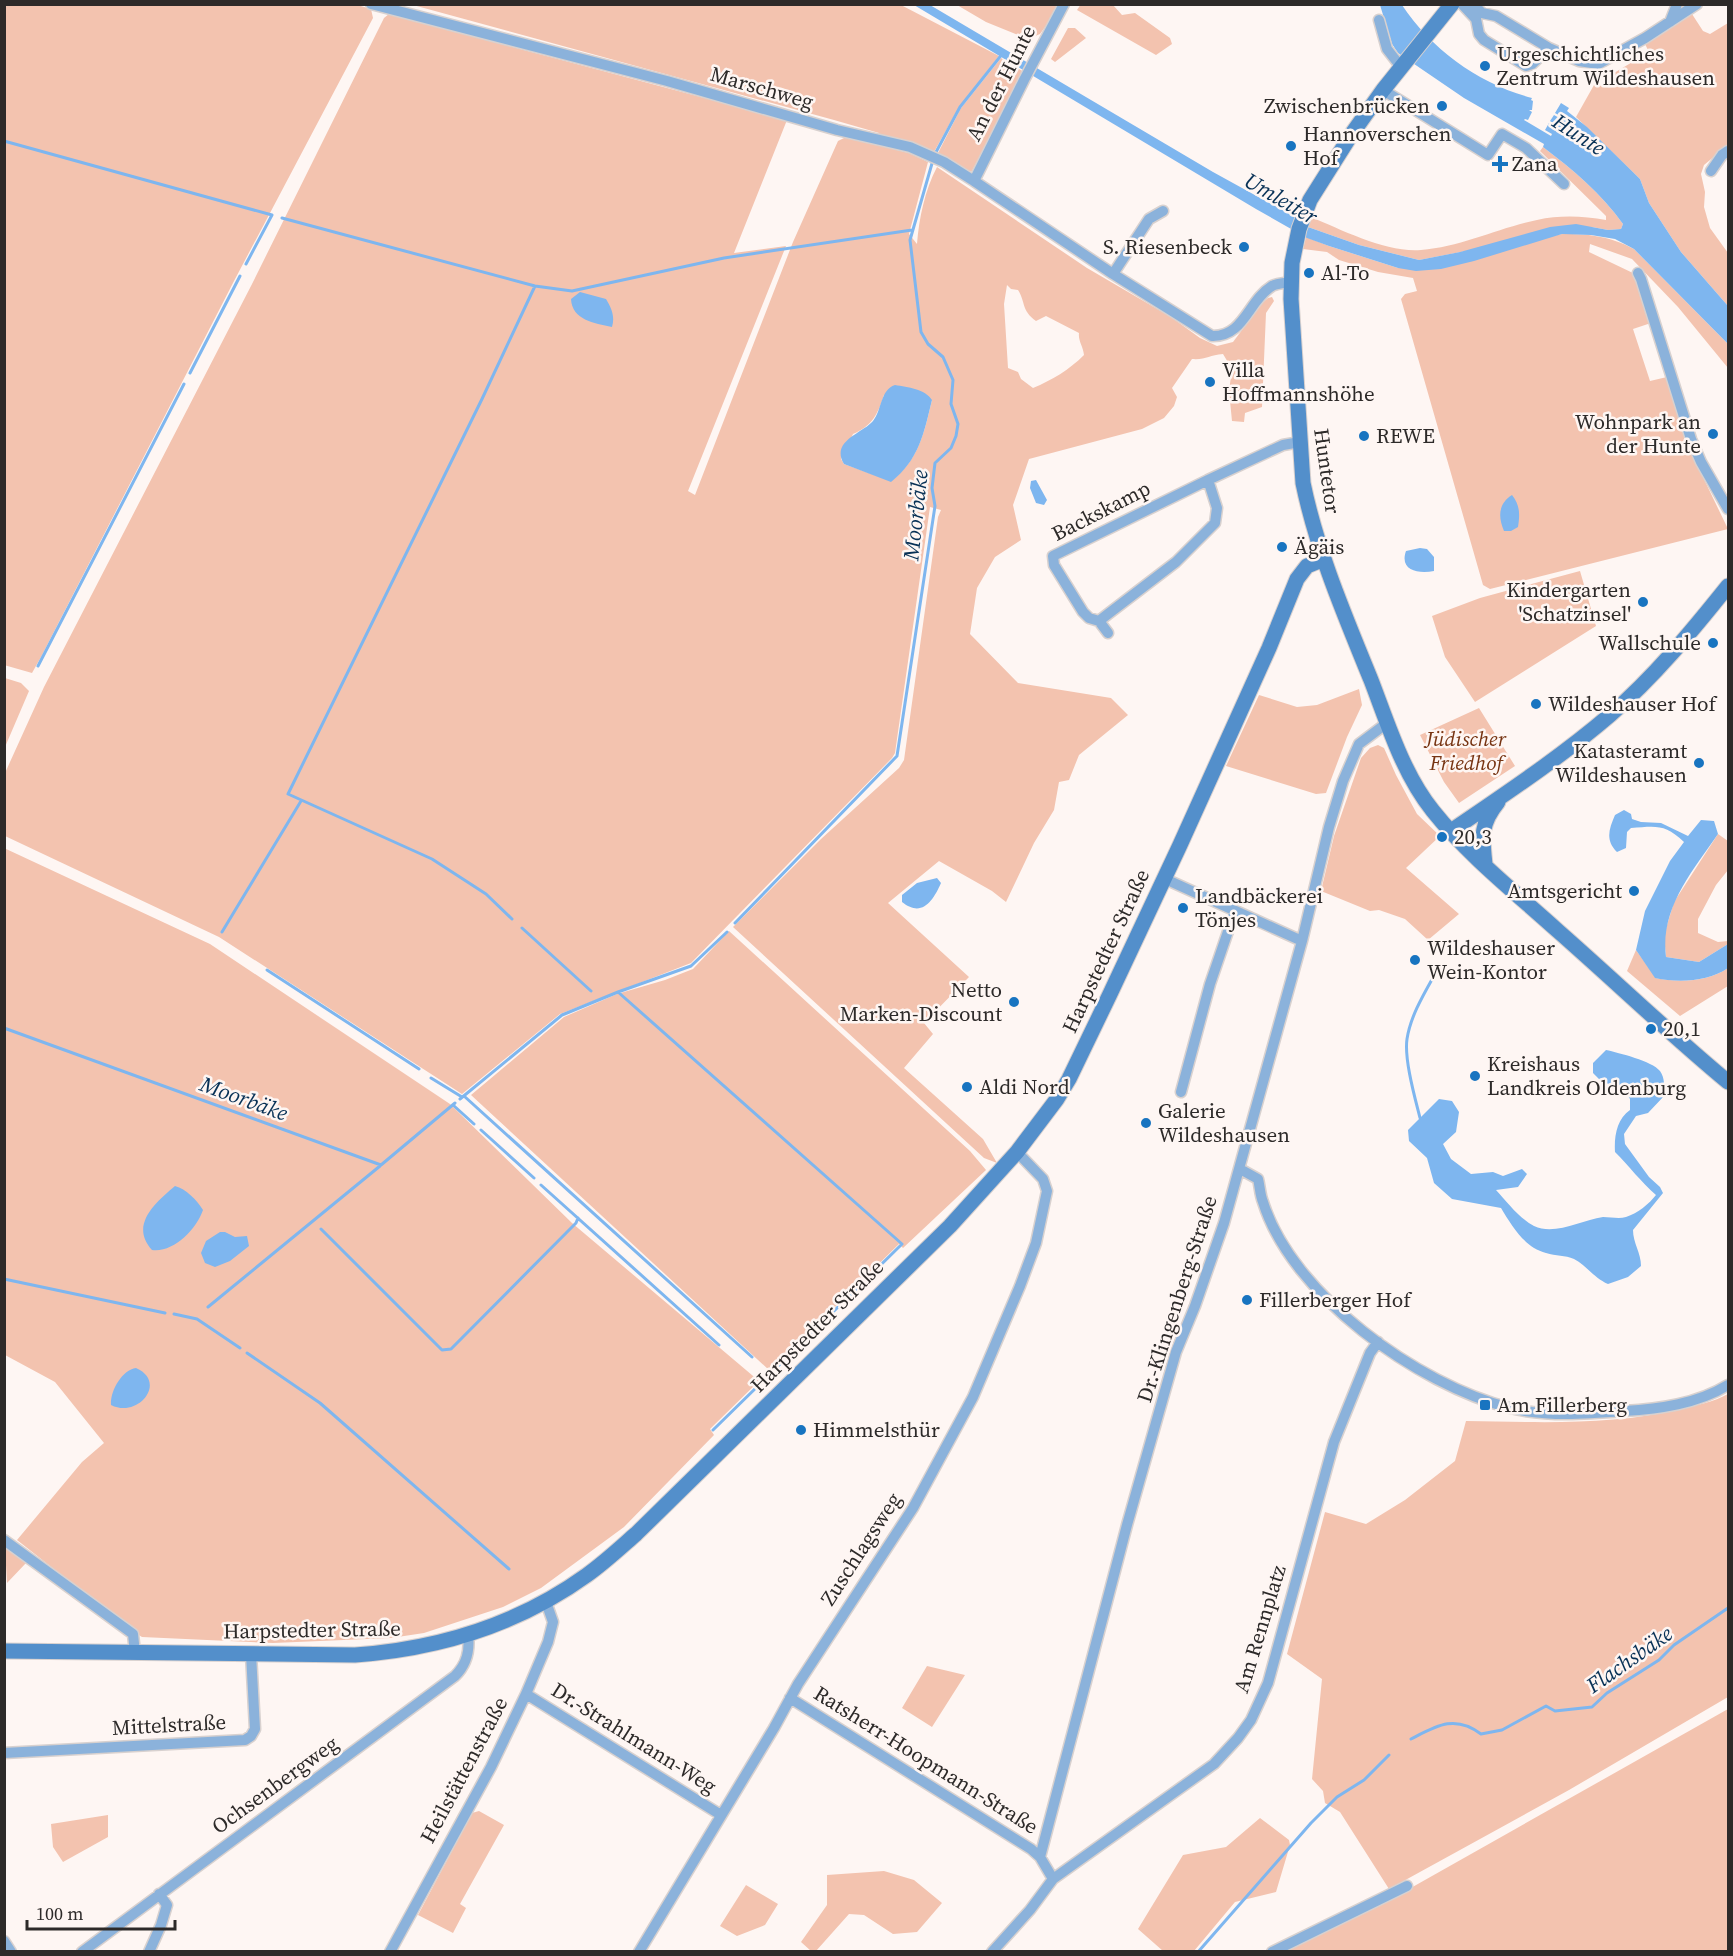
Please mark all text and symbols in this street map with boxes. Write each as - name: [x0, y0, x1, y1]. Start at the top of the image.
- street label: An der Hunte: [959, 20, 1042, 146]
- place label: Urgeschichtliches Zentrum Wildeshausen: [1497, 39, 1715, 92]
- street label: Marschweg: [707, 59, 817, 116]
- marker: Urgeschichtliches Zentrum Wildeshausen: [1478, 59, 1492, 73]
- place label: Zwischenbrücken: [1264, 91, 1430, 120]
- marker: Zwischenbrücken: [1435, 99, 1449, 113]
- water label: Hunte: [1546, 105, 1611, 162]
- place label: Hannoverschen Hof: [1303, 119, 1452, 172]
- marker: Hannoverschen Hof: [1284, 139, 1298, 153]
- place label: Zana: [1512, 149, 1558, 178]
- marker: Zana: [1493, 157, 1507, 171]
- water label: Umleiter: [1239, 165, 1324, 232]
- place label: S. Riesenbeck: [1103, 232, 1233, 261]
- marker: S. Riesenbeck: [1237, 240, 1251, 254]
- place label: Al-To: [1321, 258, 1370, 287]
- marker: Al-To: [1302, 266, 1316, 280]
- place label: Villa Hoffmannshöhe: [1222, 355, 1375, 408]
- marker: Villa Hoffmannshöhe: [1203, 375, 1217, 389]
- place label: Wohnpark an der Hunte: [1575, 407, 1701, 460]
- place label: REWE: [1376, 421, 1435, 450]
- street label: Huntetor: [1307, 426, 1348, 516]
- marker: Wohnpark an der Hunte: [1706, 427, 1720, 441]
- marker: REWE: [1357, 429, 1371, 443]
- water label: Moorbäke: [895, 468, 935, 563]
- street label: Backskamp: [1047, 473, 1155, 548]
- place label: Ägäis: [1294, 532, 1344, 561]
- marker: Ägäis: [1275, 540, 1289, 554]
- place label: Kindergarten 'Schatzinsel': [1506, 575, 1631, 628]
- marker: Kindergarten 'Schatzinsel': [1636, 595, 1650, 609]
- place label: Wallschule: [1598, 628, 1701, 657]
- marker: Wallschule: [1706, 636, 1720, 650]
- place label: Wildeshauser Hof: [1548, 689, 1718, 718]
- marker: Wildeshauser Hof: [1529, 697, 1543, 711]
- park label: Jüdischer Friedhof: [1423, 724, 1507, 777]
- place label: Katasteramt Wildeshausen: [1555, 736, 1687, 789]
- marker: Katasteramt Wildeshausen: [1692, 756, 1706, 770]
- place label: 20,3: [1454, 822, 1492, 851]
- marker: 20,3: [1435, 830, 1449, 844]
- street label: Harpstedter Straße: [1055, 864, 1156, 1037]
- place label: Amtsgericht: [1507, 876, 1622, 905]
- place label: Landbäckerei Tönjes: [1195, 881, 1323, 934]
- marker: Amtsgericht: [1627, 884, 1641, 898]
- marker: Landbäckerei Tönjes: [1176, 901, 1190, 915]
- place label: Wildeshauser Wein-Kontor: [1427, 933, 1555, 986]
- marker: Wildeshauser Wein-Kontor: [1408, 953, 1422, 967]
- place label: Netto Marken-Discount: [840, 975, 1002, 1028]
- marker: Netto Marken-Discount: [1007, 995, 1021, 1009]
- place label: 20,1: [1663, 1014, 1701, 1043]
- marker: 20,1: [1644, 1022, 1658, 1036]
- place label: Kreishaus Landkreis Oldenburg: [1487, 1049, 1686, 1102]
- water label: Moorbäke: [195, 1068, 292, 1128]
- marker: Kreishaus Landkreis Oldenburg: [1468, 1069, 1482, 1083]
- place label: Aldi Nord: [979, 1072, 1070, 1101]
- marker: Aldi Nord: [960, 1080, 974, 1094]
- place label: Galerie Wildeshausen: [1158, 1096, 1290, 1149]
- marker: Galerie Wildeshausen: [1139, 1116, 1153, 1130]
- street label: Dr.-Klingenberg-Straße: [1129, 1192, 1224, 1406]
- street label: Harpstedter Straße: [744, 1253, 890, 1399]
- place label: Fillerberger Hof: [1259, 1285, 1412, 1314]
- marker: Fillerberger Hof: [1240, 1293, 1254, 1307]
- place label: Am Fillerberg: [1497, 1390, 1627, 1419]
- marker: Am Fillerberg: [1478, 1398, 1492, 1412]
- place label: Himmelsthür: [813, 1415, 940, 1444]
- marker: Himmelsthür: [794, 1423, 808, 1437]
- street label: Zuschlagsweg: [813, 1487, 908, 1611]
- street label: Am Rennplatz: [1226, 1561, 1293, 1696]
- street label: Harpstedter Straße: [223, 1613, 401, 1646]
- water label: Flachsbäke: [1579, 1618, 1678, 1700]
- street label: Dr.-Strahlmann-Weg: [546, 1675, 723, 1800]
- street label: Ratsherr-Hoopmann-Straße: [808, 1678, 1044, 1841]
- street label: Heilstättenstraße: [413, 1692, 514, 1848]
- street label: Mittelstraße: [111, 1707, 227, 1742]
- street label: Ochsenbergweg: [206, 1729, 344, 1840]
- scale bar: [27, 1893, 176, 1931]
- text: 100 m: [36, 1901, 83, 1926]

